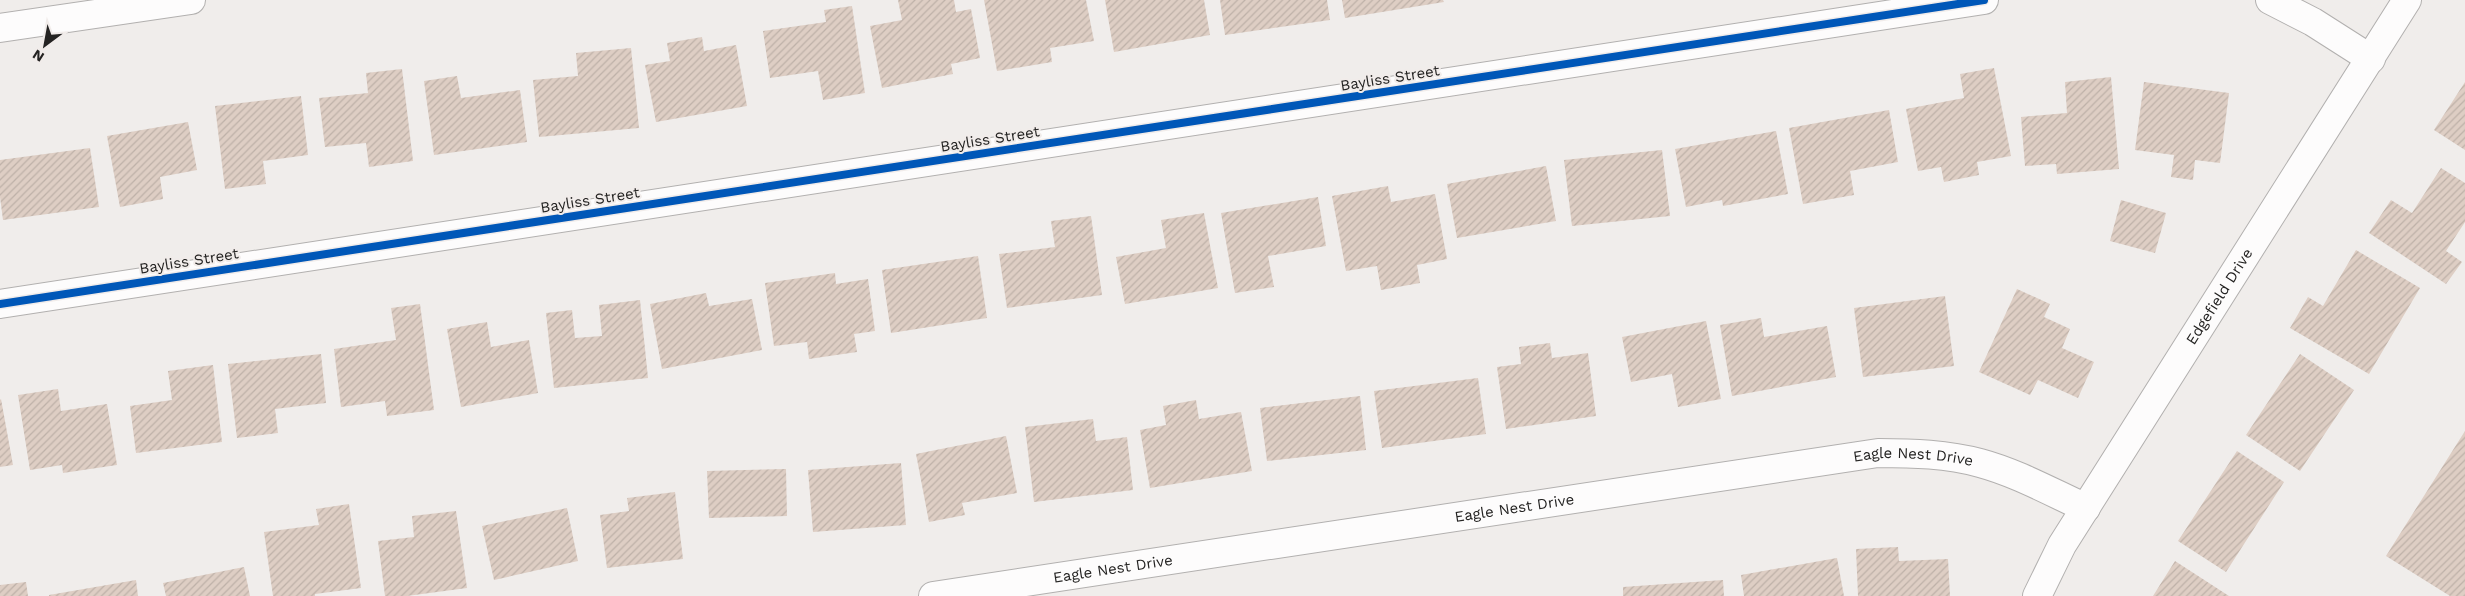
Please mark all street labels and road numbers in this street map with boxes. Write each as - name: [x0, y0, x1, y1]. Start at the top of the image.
- street label: Bayliss Street: [1339, 61, 1442, 95]
- street label: Bayliss Street: [939, 122, 1042, 156]
- street label: Bayliss Street: [539, 183, 642, 217]
- street label: Bayliss Street: [138, 244, 241, 278]
- street label: Edgefield Drive: [2182, 245, 2256, 348]
- street label: Eagle Nest Drive: [1852, 444, 1975, 470]
- street label: Eagle Nest Drive: [1453, 490, 1575, 526]
- street label: Eagle Nest Drive: [1052, 551, 1174, 587]

